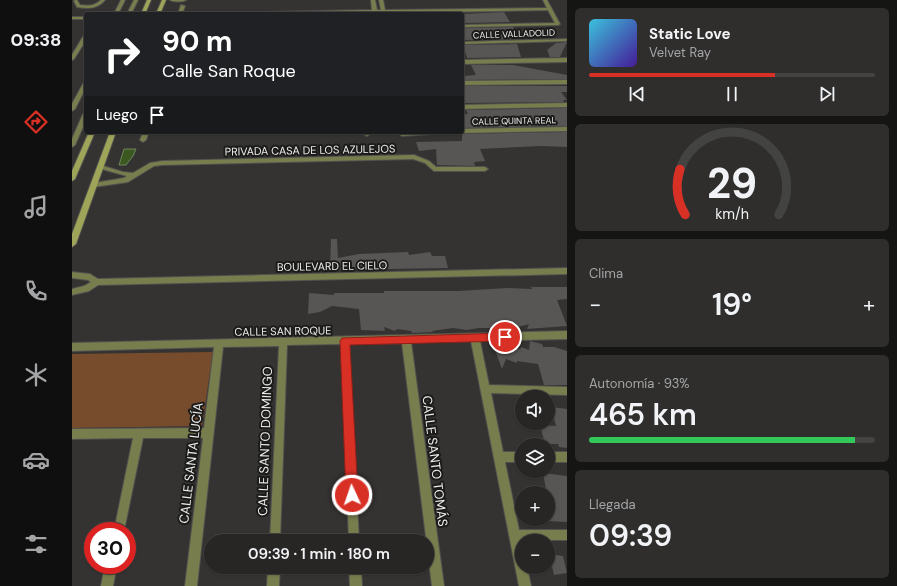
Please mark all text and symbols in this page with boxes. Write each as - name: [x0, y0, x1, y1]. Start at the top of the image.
- text: 90 m: [162, 23, 232, 60]
- text: Static Love: [649, 24, 730, 44]
- street label: CALLE VALLADOLID: [473, 27, 555, 41]
- text: 09:38: [11, 28, 61, 52]
- icon: right: [96, 28, 148, 80]
- text: Velvet Ray: [649, 44, 711, 61]
- text: Calle San Roque: [162, 59, 296, 83]
- icon: previous: [626, 83, 648, 105]
- icon: pause: [721, 83, 743, 105]
- icon: next: [816, 83, 838, 105]
- icon: arrive: [146, 104, 168, 126]
- text: Luego: [96, 105, 138, 125]
- icon: directions: [22, 108, 50, 136]
- street label: CALLE QUINTA REAL: [472, 114, 556, 128]
- street label: PRIVADA CASA DE LOS AZULEJOS: [225, 142, 395, 158]
- text: 29: [707, 157, 757, 211]
- icon: music: [22, 193, 50, 221]
- text: km/h: [715, 205, 749, 223]
- street label: BOULEVARD EL CIELO: [277, 258, 387, 274]
- text: Clima: [589, 265, 623, 282]
- icon: phone: [22, 277, 50, 305]
- text: 19°: [712, 285, 752, 324]
- text: −: [589, 290, 601, 319]
- text: +: [863, 290, 875, 319]
- pin: [488, 320, 522, 354]
- street label: CALLE SAN ROQUE: [234, 323, 332, 339]
- icon: arrive: [494, 326, 516, 348]
- icon: climate: [22, 361, 50, 389]
- street label: CALLE SANTO DOMINGO: [254, 366, 276, 516]
- text: Autonomía · 93%: [589, 375, 689, 392]
- map controls: [515, 390, 555, 574]
- button: sound: [515, 390, 555, 430]
- street label: CALLE SANTO TOMÁS: [419, 394, 452, 527]
- text: 465 km: [589, 395, 697, 434]
- street label: CALLE SANTA LUCÍA: [174, 401, 207, 524]
- button: layers: [515, 438, 555, 478]
- icon: car: [22, 446, 50, 474]
- position arrow: [331, 474, 373, 516]
- button: +: [515, 486, 555, 526]
- text: Llegada: [589, 496, 636, 513]
- text: 09:39: [589, 516, 672, 555]
- speed limit sign: 30: [84, 522, 136, 574]
- icon: filters: [22, 530, 50, 558]
- button: −: [515, 534, 555, 574]
- text: 09:39 · 1 min · 180 m: [248, 544, 390, 564]

